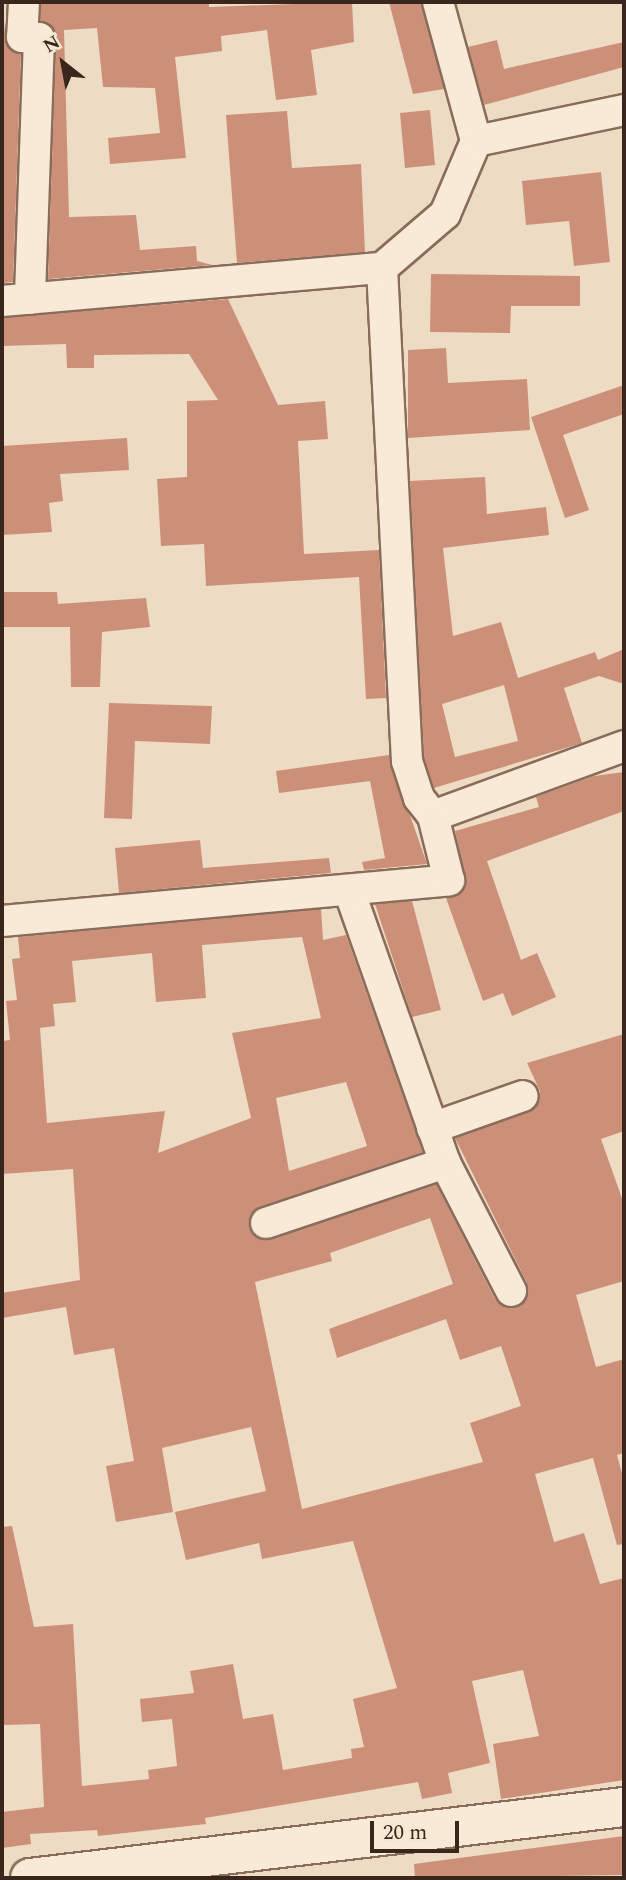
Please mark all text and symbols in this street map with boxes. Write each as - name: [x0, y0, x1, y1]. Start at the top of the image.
- north arrow: [28, 28, 98, 98]
- text: N: [38, 28, 66, 61]
- scale bar: [374, 1806, 463, 1850]
- text: 20 m: [383, 1817, 427, 1849]

